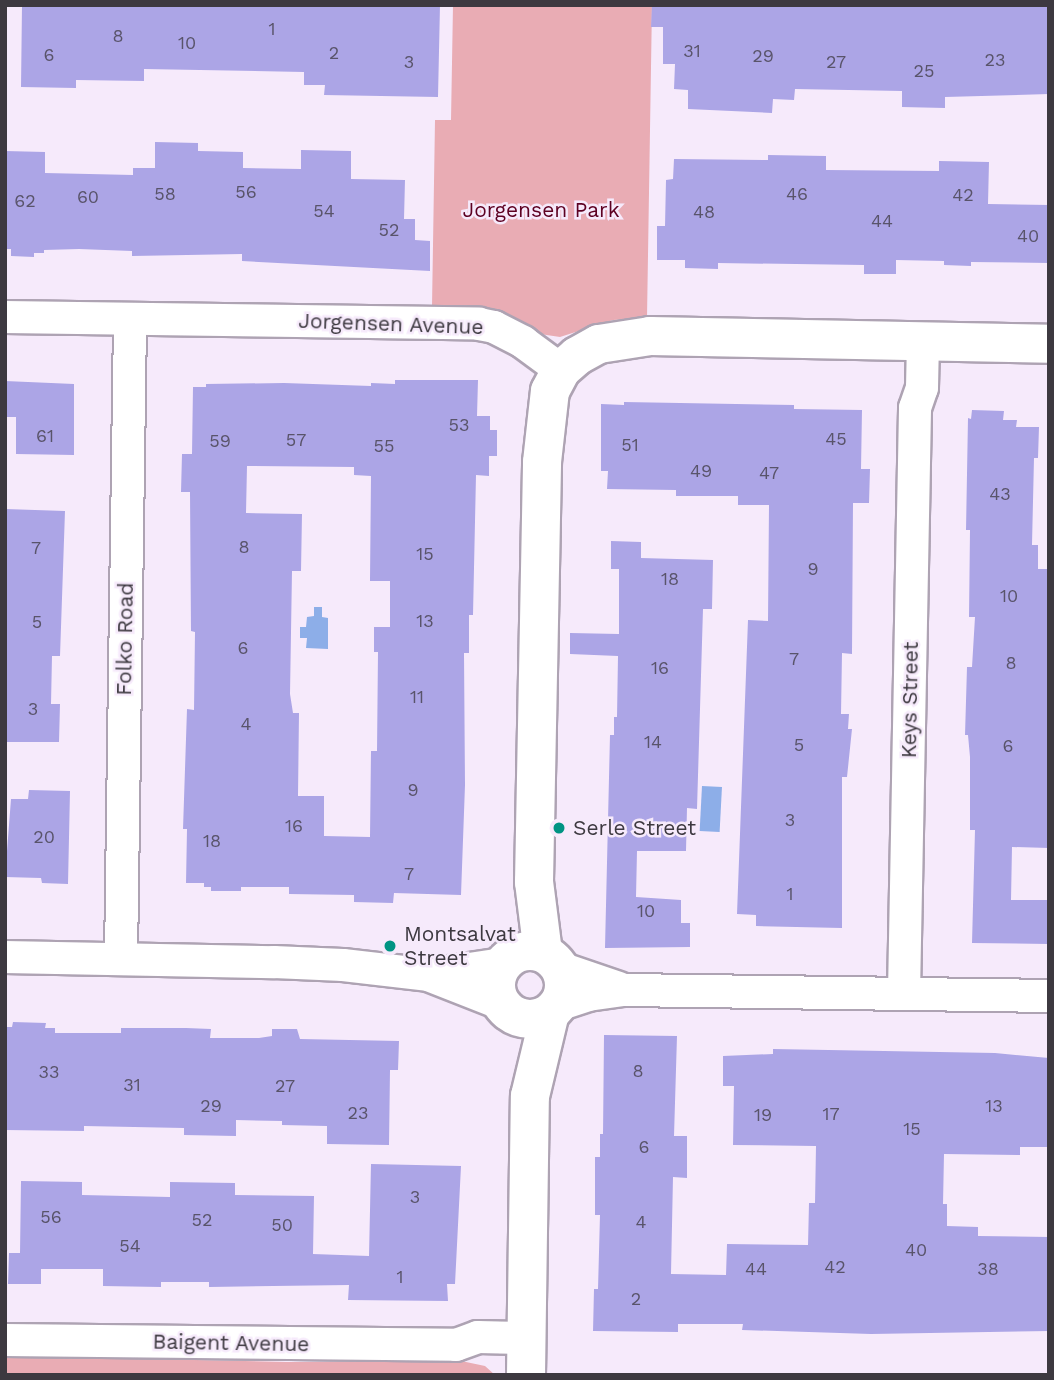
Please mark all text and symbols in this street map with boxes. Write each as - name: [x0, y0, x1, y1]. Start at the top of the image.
- house number: 1: [268, 18, 276, 40]
- house number: 8: [112, 25, 124, 47]
- house number: 10: [178, 32, 196, 54]
- house number: 31: [683, 40, 701, 62]
- house number: 2: [329, 42, 339, 64]
- house number: 6: [44, 44, 54, 66]
- house number: 29: [752, 45, 774, 67]
- house number: 23: [985, 49, 1005, 71]
- house number: 3: [404, 51, 414, 73]
- house number: 27: [826, 51, 846, 73]
- house number: 25: [914, 60, 934, 82]
- house number: 56: [235, 181, 257, 203]
- house number: 58: [154, 183, 176, 205]
- house number: 46: [786, 183, 808, 205]
- house number: 42: [952, 184, 974, 206]
- house number: 60: [77, 186, 99, 208]
- house number: 62: [14, 190, 36, 212]
- park label: Jorgensen Park: [462, 197, 620, 223]
- house number: 54: [313, 200, 335, 222]
- house number: 48: [693, 201, 715, 223]
- house number: 44: [871, 210, 893, 232]
- house number: 52: [379, 219, 399, 241]
- house number: 40: [1017, 225, 1039, 247]
- street label: Jorgensen Avenue: [297, 308, 485, 340]
- house number: 53: [449, 414, 469, 436]
- house number: 61: [36, 425, 54, 447]
- house number: 45: [825, 428, 847, 450]
- house number: 57: [286, 429, 306, 451]
- house number: 59: [209, 430, 231, 452]
- house number: 51: [621, 434, 639, 456]
- house number: 55: [374, 435, 394, 457]
- house number: 49: [690, 460, 712, 482]
- house number: 47: [759, 462, 779, 484]
- house number: 43: [989, 483, 1011, 505]
- house number: 8: [238, 536, 250, 558]
- house number: 7: [31, 537, 41, 559]
- house number: 15: [416, 543, 434, 565]
- house number: 9: [807, 558, 819, 580]
- house number: 18: [661, 568, 679, 590]
- street label: Folko Road: [111, 582, 139, 696]
- house number: 10: [1000, 585, 1018, 607]
- house number: 13: [416, 610, 434, 632]
- house number: 5: [32, 611, 42, 633]
- house number: 6: [238, 637, 248, 659]
- street label: Keys Street: [896, 642, 924, 758]
- house number: 7: [789, 648, 799, 670]
- house number: 8: [1005, 652, 1017, 674]
- house number: 16: [651, 657, 669, 679]
- house number: 11: [410, 686, 424, 708]
- house number: 3: [28, 698, 38, 720]
- house number: 4: [241, 713, 251, 735]
- house number: 14: [644, 731, 662, 753]
- house number: 5: [794, 734, 804, 756]
- house number: 6: [1003, 735, 1013, 757]
- house number: 9: [407, 779, 419, 801]
- house number: 3: [785, 809, 795, 831]
- house number: 16: [285, 815, 303, 837]
- place label: Serle Street: [573, 815, 696, 841]
- marker: Serle Street: [551, 820, 567, 836]
- house number: 20: [33, 826, 55, 848]
- house number: 18: [203, 830, 221, 852]
- house number: 7: [404, 863, 414, 885]
- house number: 1: [786, 883, 794, 905]
- house number: 10: [637, 900, 655, 922]
- place label: Montsalvat Street: [404, 921, 516, 971]
- marker: Montsalvat Street: [382, 938, 398, 954]
- house number: 8: [632, 1060, 644, 1082]
- house number: 33: [39, 1061, 59, 1083]
- house number: 31: [123, 1074, 141, 1096]
- house number: 27: [275, 1075, 295, 1097]
- house number: 29: [200, 1095, 222, 1117]
- house number: 13: [985, 1095, 1003, 1117]
- house number: 23: [348, 1102, 368, 1124]
- house number: 17: [822, 1103, 840, 1125]
- house number: 19: [754, 1104, 772, 1126]
- house number: 15: [903, 1118, 921, 1140]
- house number: 6: [639, 1136, 649, 1158]
- house number: 3: [410, 1186, 420, 1208]
- house number: 56: [40, 1206, 62, 1228]
- house number: 52: [192, 1209, 212, 1231]
- house number: 4: [636, 1211, 646, 1233]
- house number: 50: [271, 1214, 293, 1236]
- house number: 54: [119, 1235, 141, 1257]
- house number: 40: [905, 1239, 927, 1261]
- house number: 42: [824, 1256, 846, 1278]
- house number: 44: [745, 1258, 767, 1280]
- house number: 38: [977, 1258, 999, 1280]
- house number: 1: [396, 1266, 404, 1288]
- house number: 2: [631, 1288, 641, 1310]
- street label: Baigent Avenue: [152, 1329, 310, 1357]

